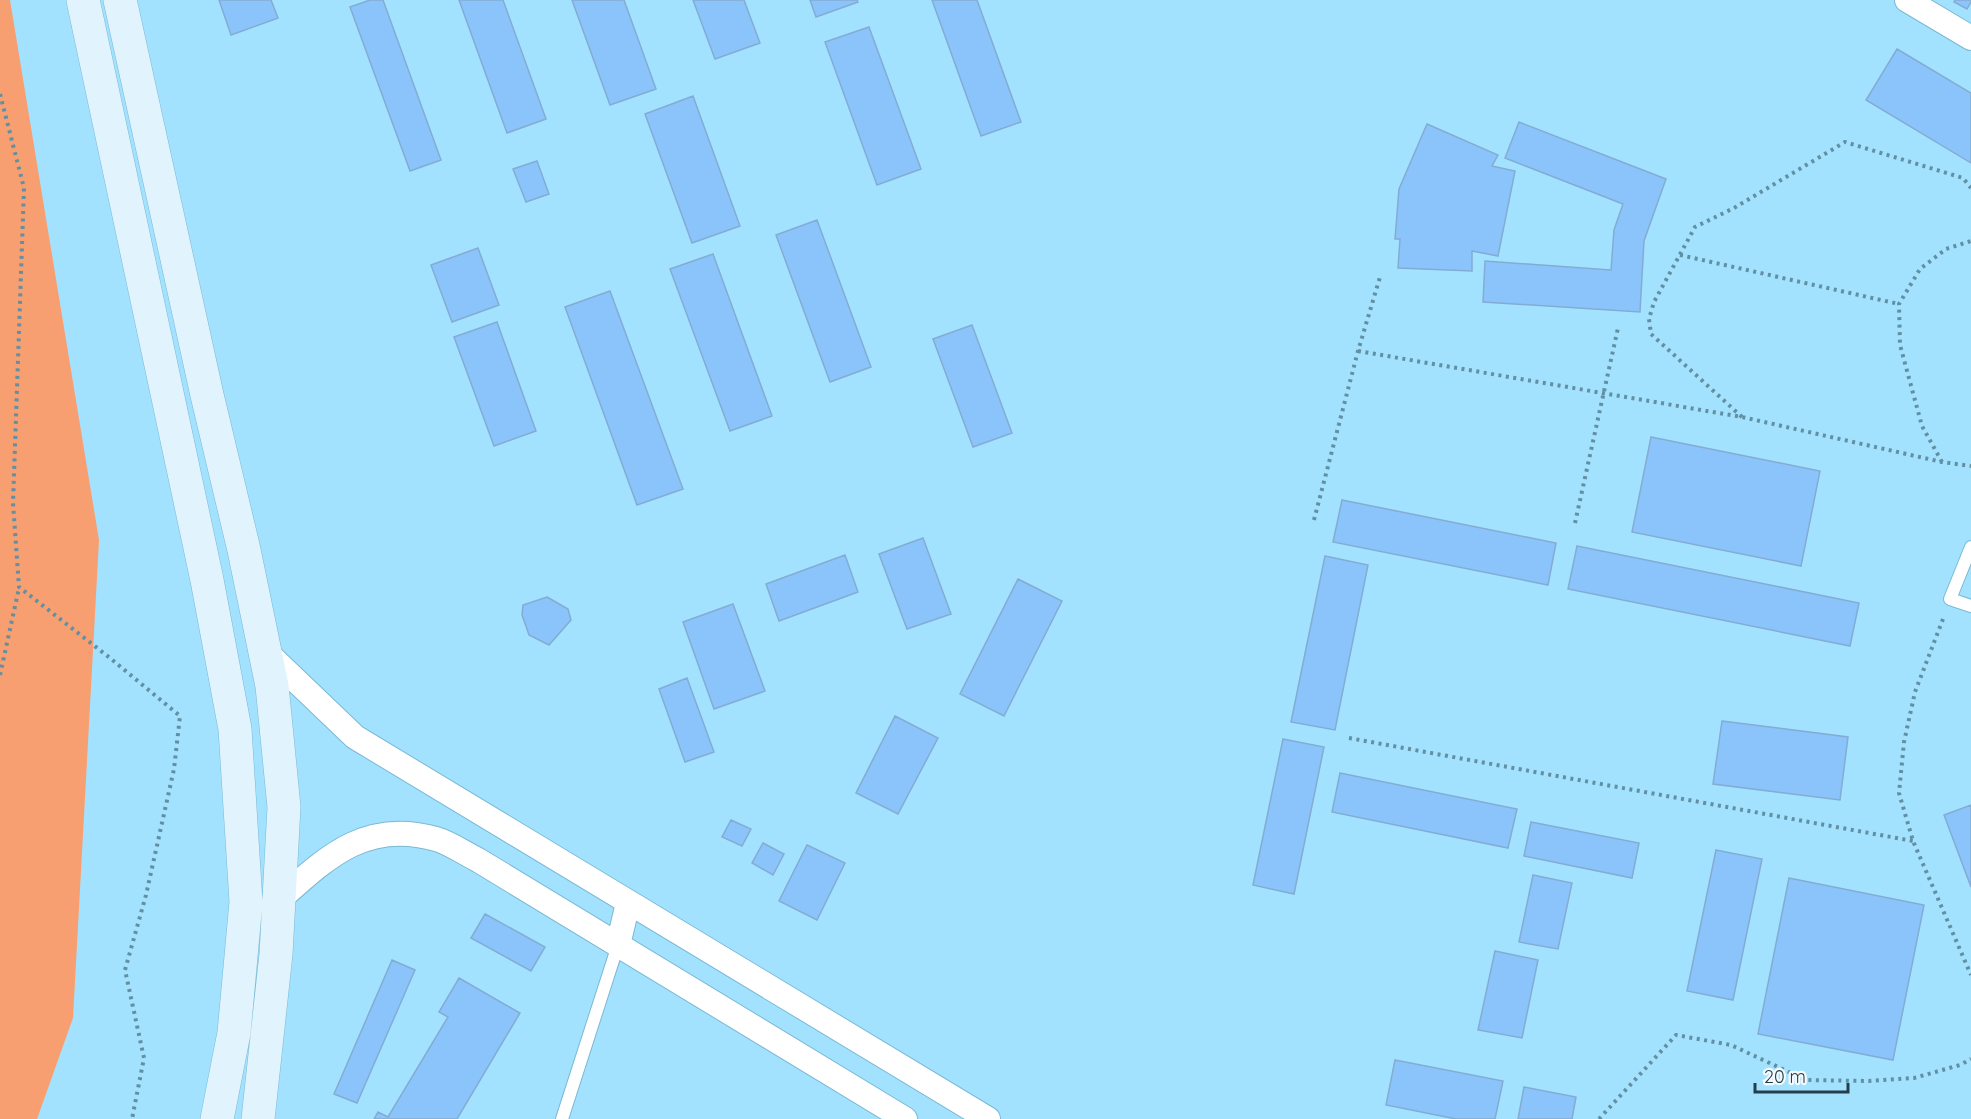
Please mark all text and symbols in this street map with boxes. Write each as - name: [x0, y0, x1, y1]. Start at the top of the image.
- scale bar: [1755, 1056, 1848, 1094]
- text: 20 m: [1764, 1065, 1806, 1088]

